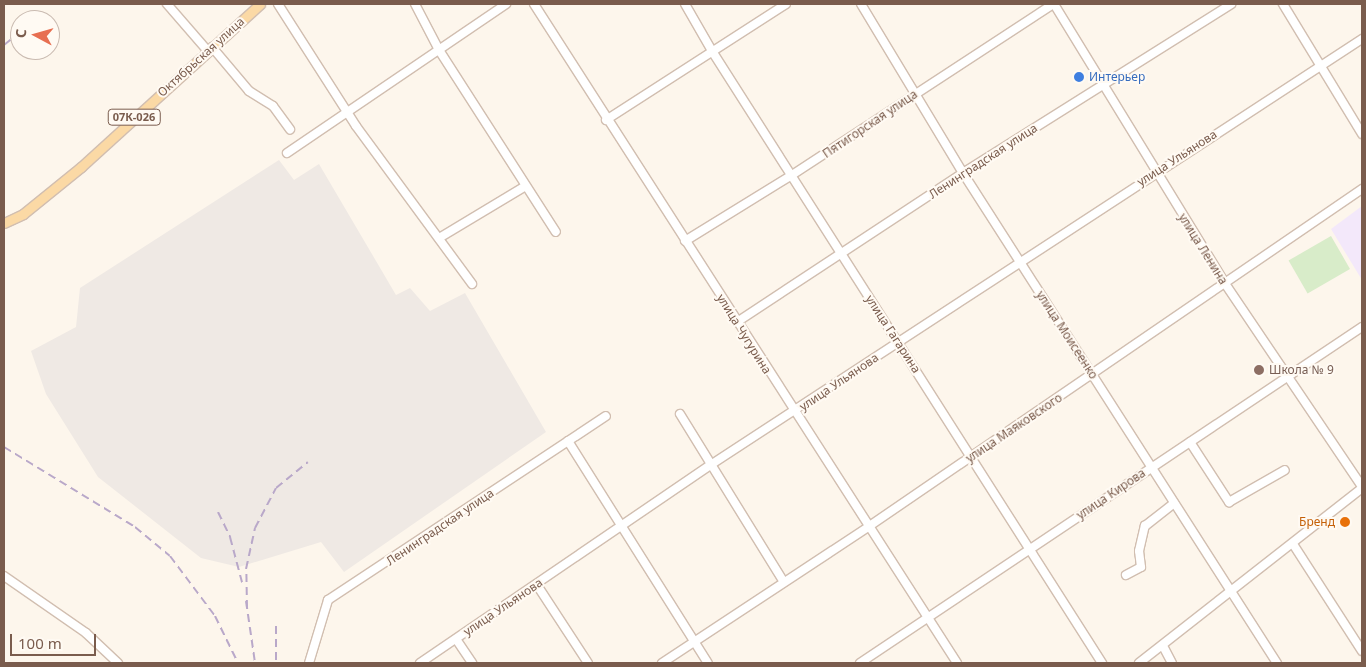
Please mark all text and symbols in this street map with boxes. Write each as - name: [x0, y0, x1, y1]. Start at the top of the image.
- north arrow: [10, 10, 60, 60]
- street label: Октябрьская улица: [155, 14, 247, 100]
- text: С: [11, 28, 30, 39]
- place label: Интерьер: [1089, 70, 1145, 84]
- marker: Интерьер: [1073, 71, 1085, 83]
- street label: Пятигорская улица: [820, 87, 920, 161]
- road number: 07К-026: [108, 108, 160, 125]
- street label: Ленинградская улица: [926, 121, 1040, 201]
- street label: улица Ульянова: [1134, 127, 1220, 189]
- street label: улица Ленина: [1175, 211, 1231, 287]
- street label: улица Моисеенко: [1033, 288, 1101, 382]
- street label: улица Чугурина: [714, 291, 774, 377]
- street label: улица Гагарина: [862, 292, 924, 376]
- street label: улица Ульянова: [797, 350, 881, 414]
- place label: Школа № 9: [1269, 363, 1334, 377]
- marker: Школа № 9: [1253, 364, 1265, 376]
- street label: улица Маяковского: [963, 390, 1065, 466]
- street label: улица Кирова: [1074, 466, 1148, 522]
- street label: Ленинградская улица: [384, 486, 496, 568]
- place label: Бренд: [1299, 515, 1335, 529]
- marker: Бренд: [1339, 516, 1351, 528]
- street label: улица Ульянова: [461, 575, 545, 639]
- scale bar: [12, 624, 99, 656]
- text: 100 m: [18, 633, 62, 653]

